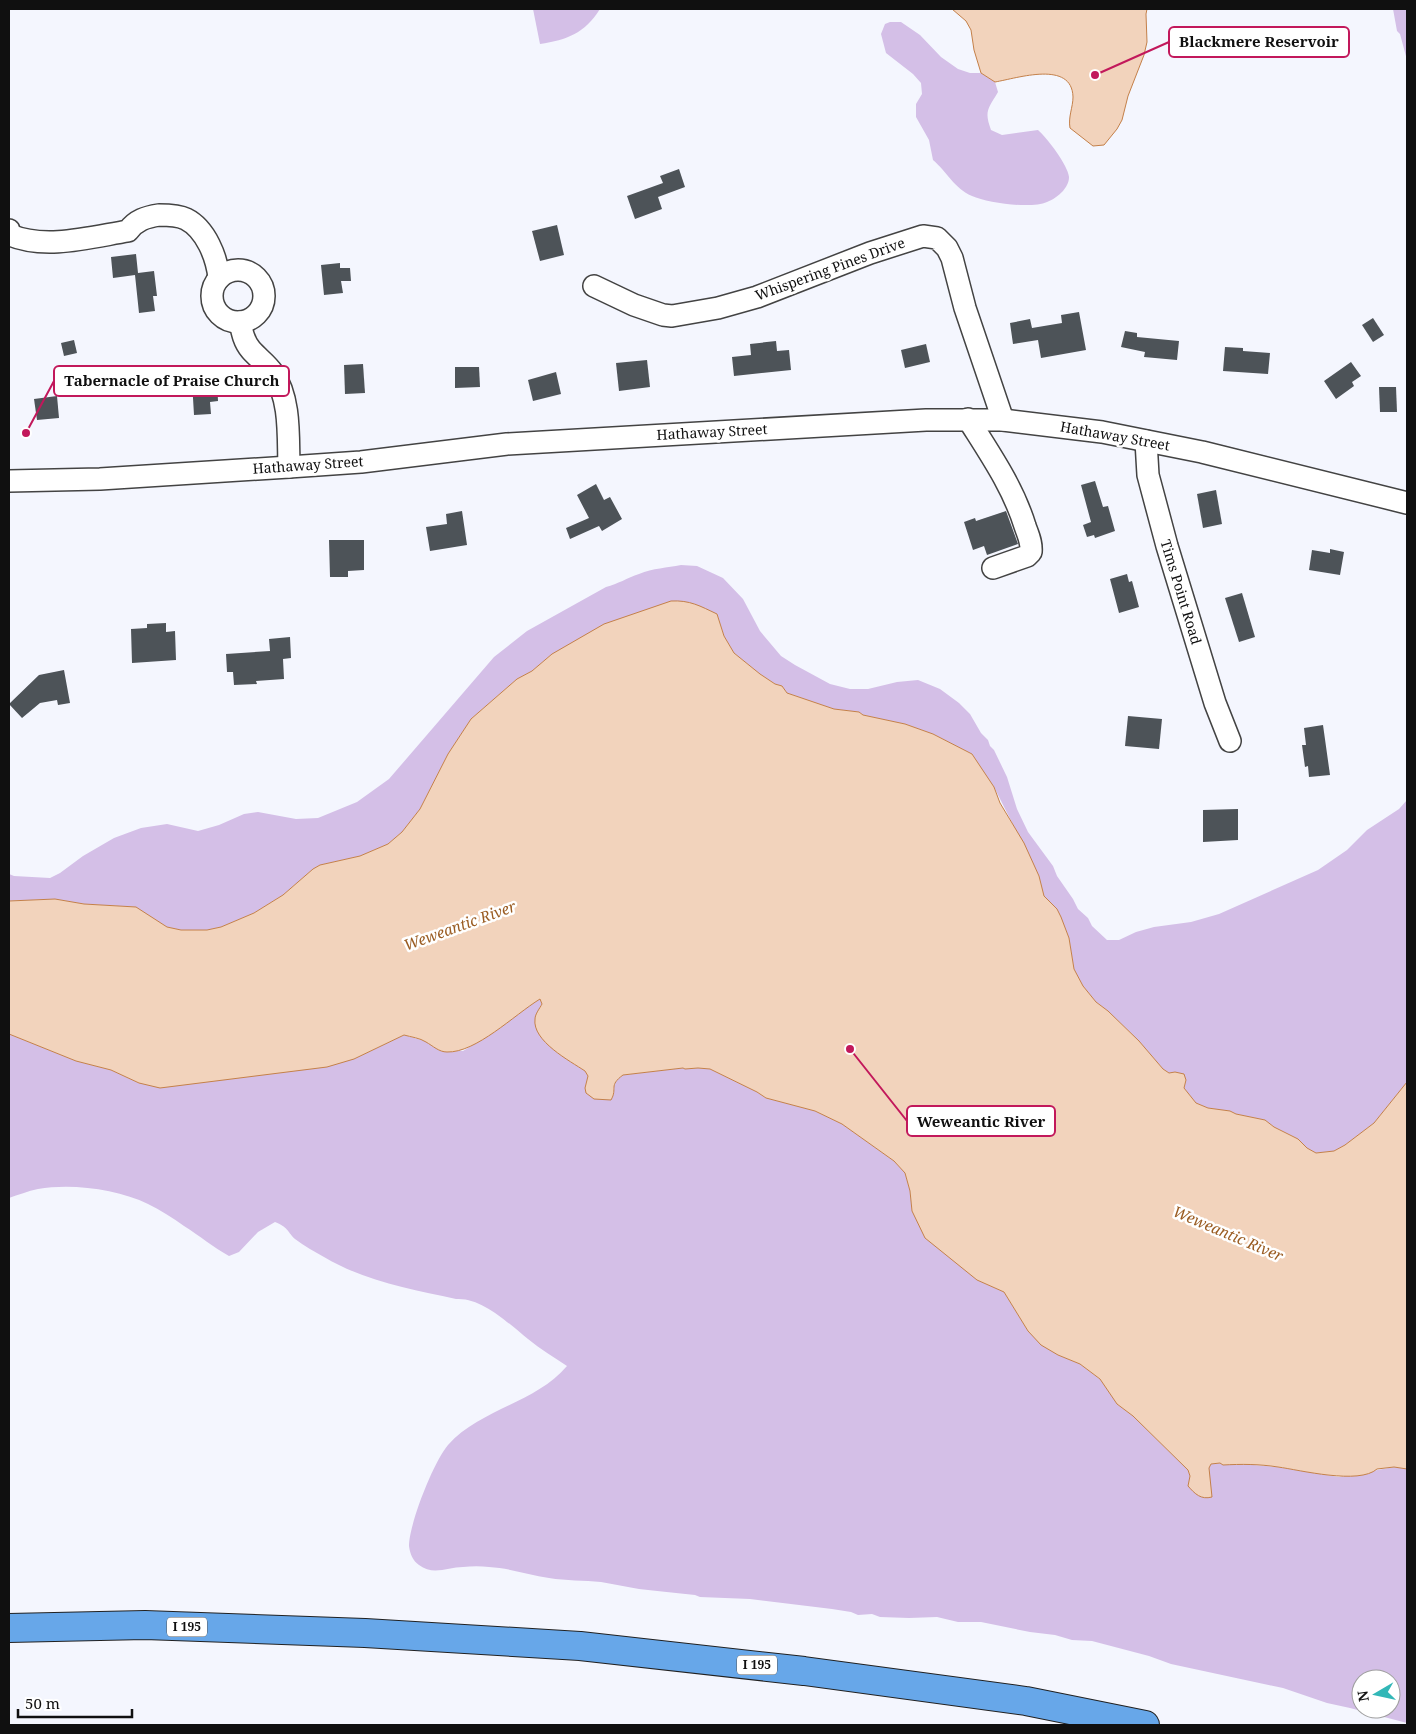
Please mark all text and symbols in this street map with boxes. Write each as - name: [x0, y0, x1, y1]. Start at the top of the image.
- callout: Blackmere Reservoir: [1169, 27, 1349, 57]
- text: Blackmere Reservoir: [1179, 31, 1339, 51]
- street label: Whispering Pines Drive: [752, 233, 907, 304]
- callout: Tabernacle of Praise Church: [54, 366, 289, 396]
- text: Tabernacle of Praise Church: [64, 370, 280, 390]
- street label: Hathaway Street: [1059, 417, 1171, 455]
- street label: Hathaway Street: [656, 419, 768, 444]
- street label: Hathaway Street: [252, 451, 364, 478]
- street label: Tims Point Road: [1157, 537, 1207, 647]
- water label: Weweantic River: [401, 895, 519, 955]
- callout: Weweantic River: [907, 1106, 1055, 1136]
- text: Weweantic River: [917, 1111, 1046, 1131]
- water label: Weweantic River: [1170, 1201, 1287, 1266]
- road number: I 195: [167, 1618, 207, 1636]
- road number: I 195: [737, 1656, 777, 1674]
- north arrow: [1351, 1669, 1401, 1719]
- scale bar: [18, 1686, 131, 1718]
- text: N: [1352, 1689, 1373, 1703]
- text: 50 m: [25, 1693, 60, 1713]

